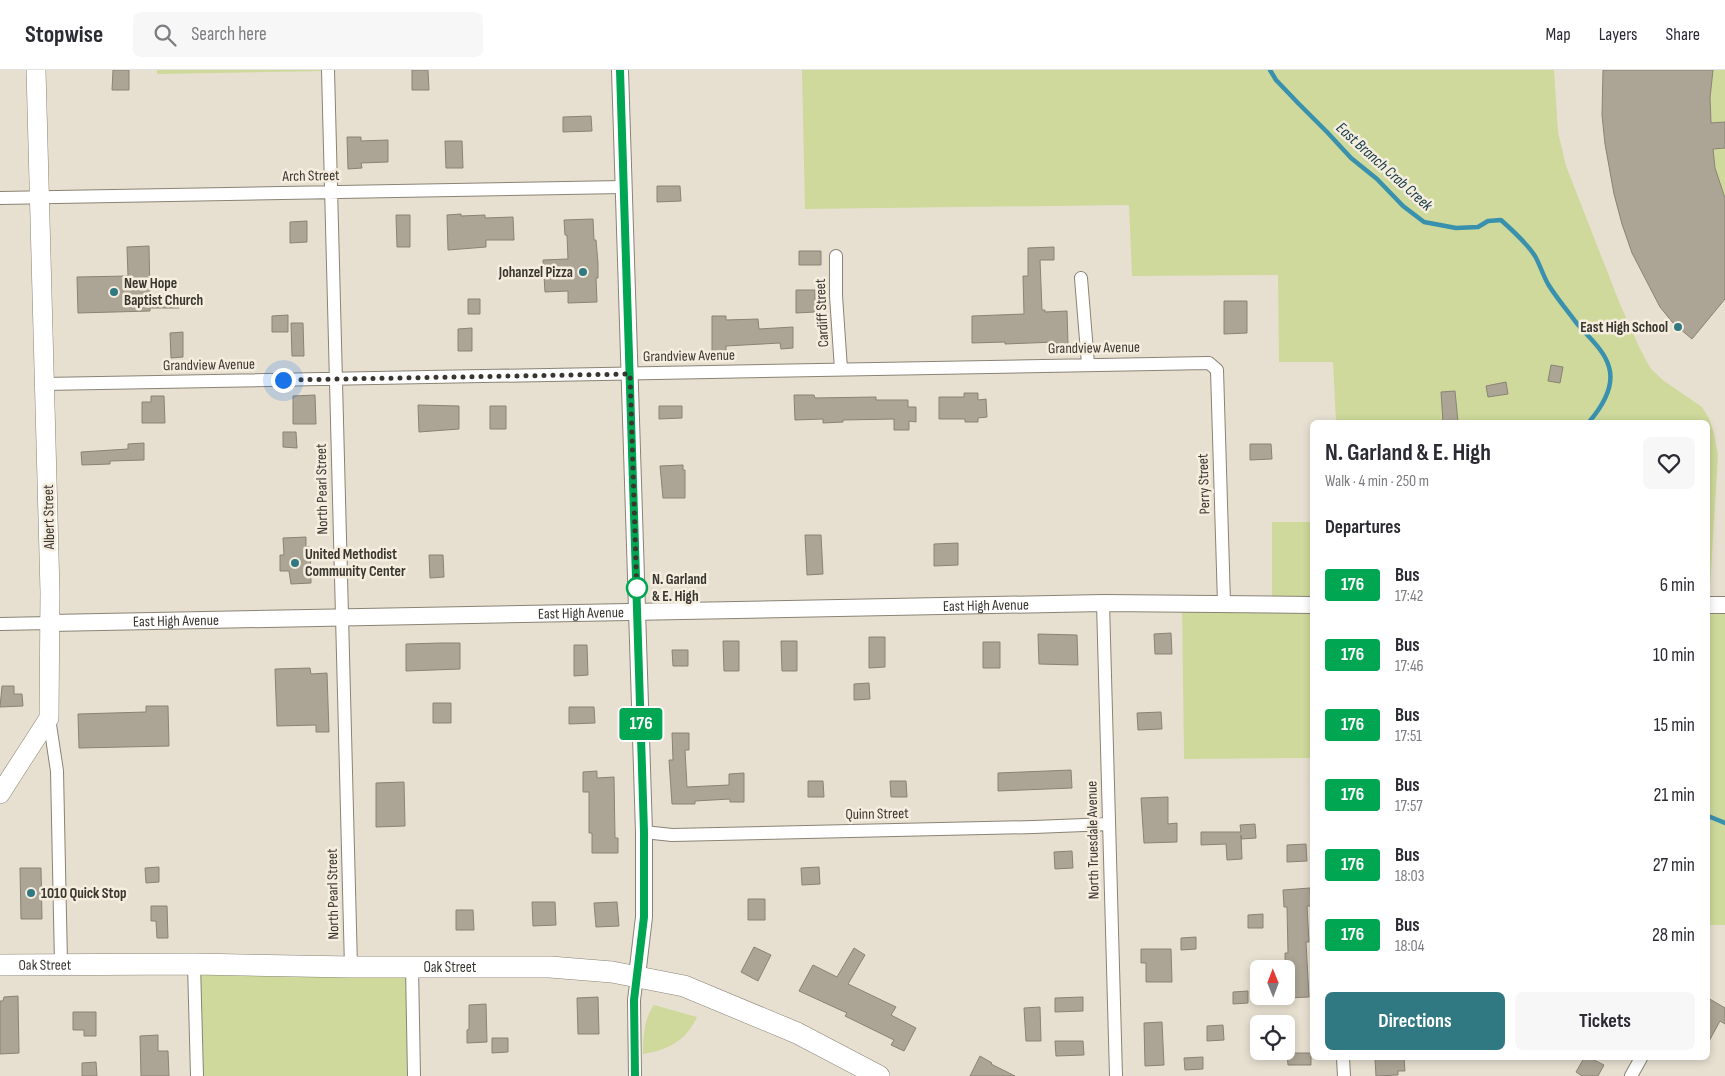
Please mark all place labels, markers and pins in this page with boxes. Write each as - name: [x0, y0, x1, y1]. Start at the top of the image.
- place label: Johanzel Pizza: [498, 263, 573, 282]
- marker: Johanzel Pizza: [577, 266, 589, 278]
- place label: New Hope Baptist Church: [124, 274, 203, 310]
- marker: New Hope Baptist Church: [108, 286, 120, 298]
- place label: East High School: [1580, 318, 1668, 337]
- marker: East High School: [1672, 321, 1684, 333]
- place label: United Methodist Community Center: [305, 545, 406, 581]
- marker: United Methodist Community Center: [289, 557, 301, 569]
- place label: N. Garland & E. High: [652, 570, 707, 606]
- marker: N. Garland & E. High: [626, 577, 648, 599]
- place label: 1010 Quick Stop: [41, 884, 126, 903]
- marker: 1010 Quick Stop: [25, 887, 37, 899]

